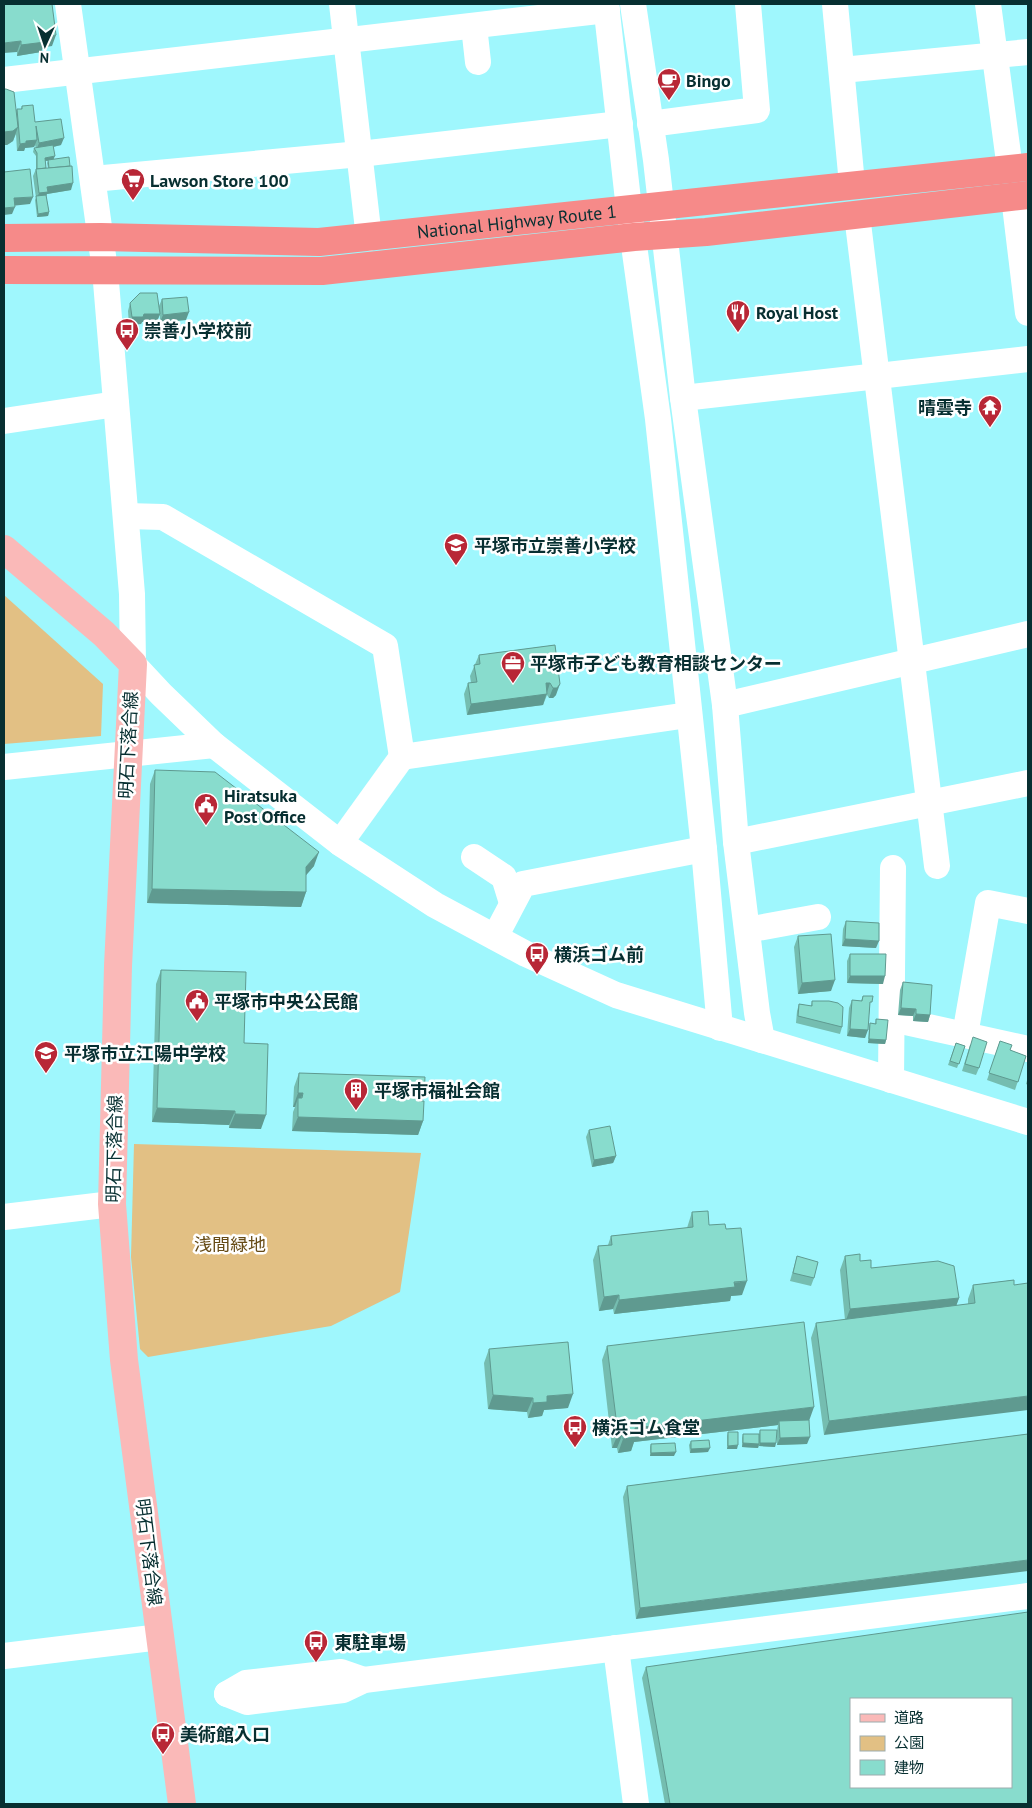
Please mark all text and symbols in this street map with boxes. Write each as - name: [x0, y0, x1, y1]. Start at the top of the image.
- north arrow: [20, 20, 70, 70]
- text: N: [39, 49, 49, 67]
- cafe icon: Bingo: [656, 67, 682, 101]
- place label: Bingo: [686, 69, 731, 92]
- supermarket icon: Lawson Store 100: [120, 167, 146, 201]
- place label: Lawson Store 100: [150, 169, 289, 192]
- street label: National Highway Route 1: [416, 199, 618, 243]
- restaurant icon: Royal Host: [725, 299, 751, 333]
- place label: Royal Host: [756, 301, 839, 324]
- bus stop icon: 崇善小学校前: [114, 317, 140, 351]
- place label: 崇善小学校前: [144, 319, 252, 342]
- temple icon: 晴雲寺: [977, 394, 1003, 428]
- place label: 晴雲寺: [918, 396, 972, 419]
- school or university icon: 平塚市立崇善小学校: [443, 532, 469, 566]
- place label: 平塚市立崇善小学校: [474, 534, 636, 557]
- office icon: 平塚市子ども教育相談センター: [500, 650, 526, 684]
- place label: 平塚市子ども教育相談センター: [530, 652, 782, 675]
- street label: 明石下落合線: [114, 690, 142, 800]
- place label: Hiratsuka Post Office: [224, 784, 306, 828]
- public building icon: Hiratsuka Post Office: [193, 792, 219, 826]
- bus stop icon: 横浜ゴム前: [524, 941, 550, 975]
- place label: 横浜ゴム前: [554, 943, 644, 966]
- public building icon: 平塚市中央公民館: [184, 988, 210, 1022]
- place label: 平塚市中央公民館: [214, 990, 358, 1013]
- school or university icon: 平塚市立江陽中学校: [33, 1040, 59, 1074]
- place label: 平塚市立江陽中学校: [64, 1042, 226, 1065]
- building icon: 平塚市福祉会館: [343, 1077, 369, 1111]
- place label: 平塚市福祉会館: [374, 1079, 500, 1102]
- street label: 明石下落合線: [102, 1095, 126, 1203]
- park label: 浅間緑地: [194, 1233, 266, 1256]
- bus stop icon: 横浜ゴム食堂: [562, 1414, 588, 1448]
- place label: 横浜ゴム食堂: [592, 1416, 700, 1439]
- street label: 明石下落合線: [131, 1497, 167, 1607]
- bus stop icon: 東駐車場: [303, 1629, 329, 1663]
- place label: 東駐車場: [334, 1631, 406, 1654]
- legend: [850, 1698, 1012, 1788]
- text: 道路: [894, 1708, 924, 1727]
- bus stop icon: 美術館入口: [150, 1721, 176, 1755]
- place label: 美術館入口: [180, 1723, 270, 1746]
- text: 公園: [894, 1733, 924, 1752]
- text: 建物: [894, 1758, 924, 1777]

